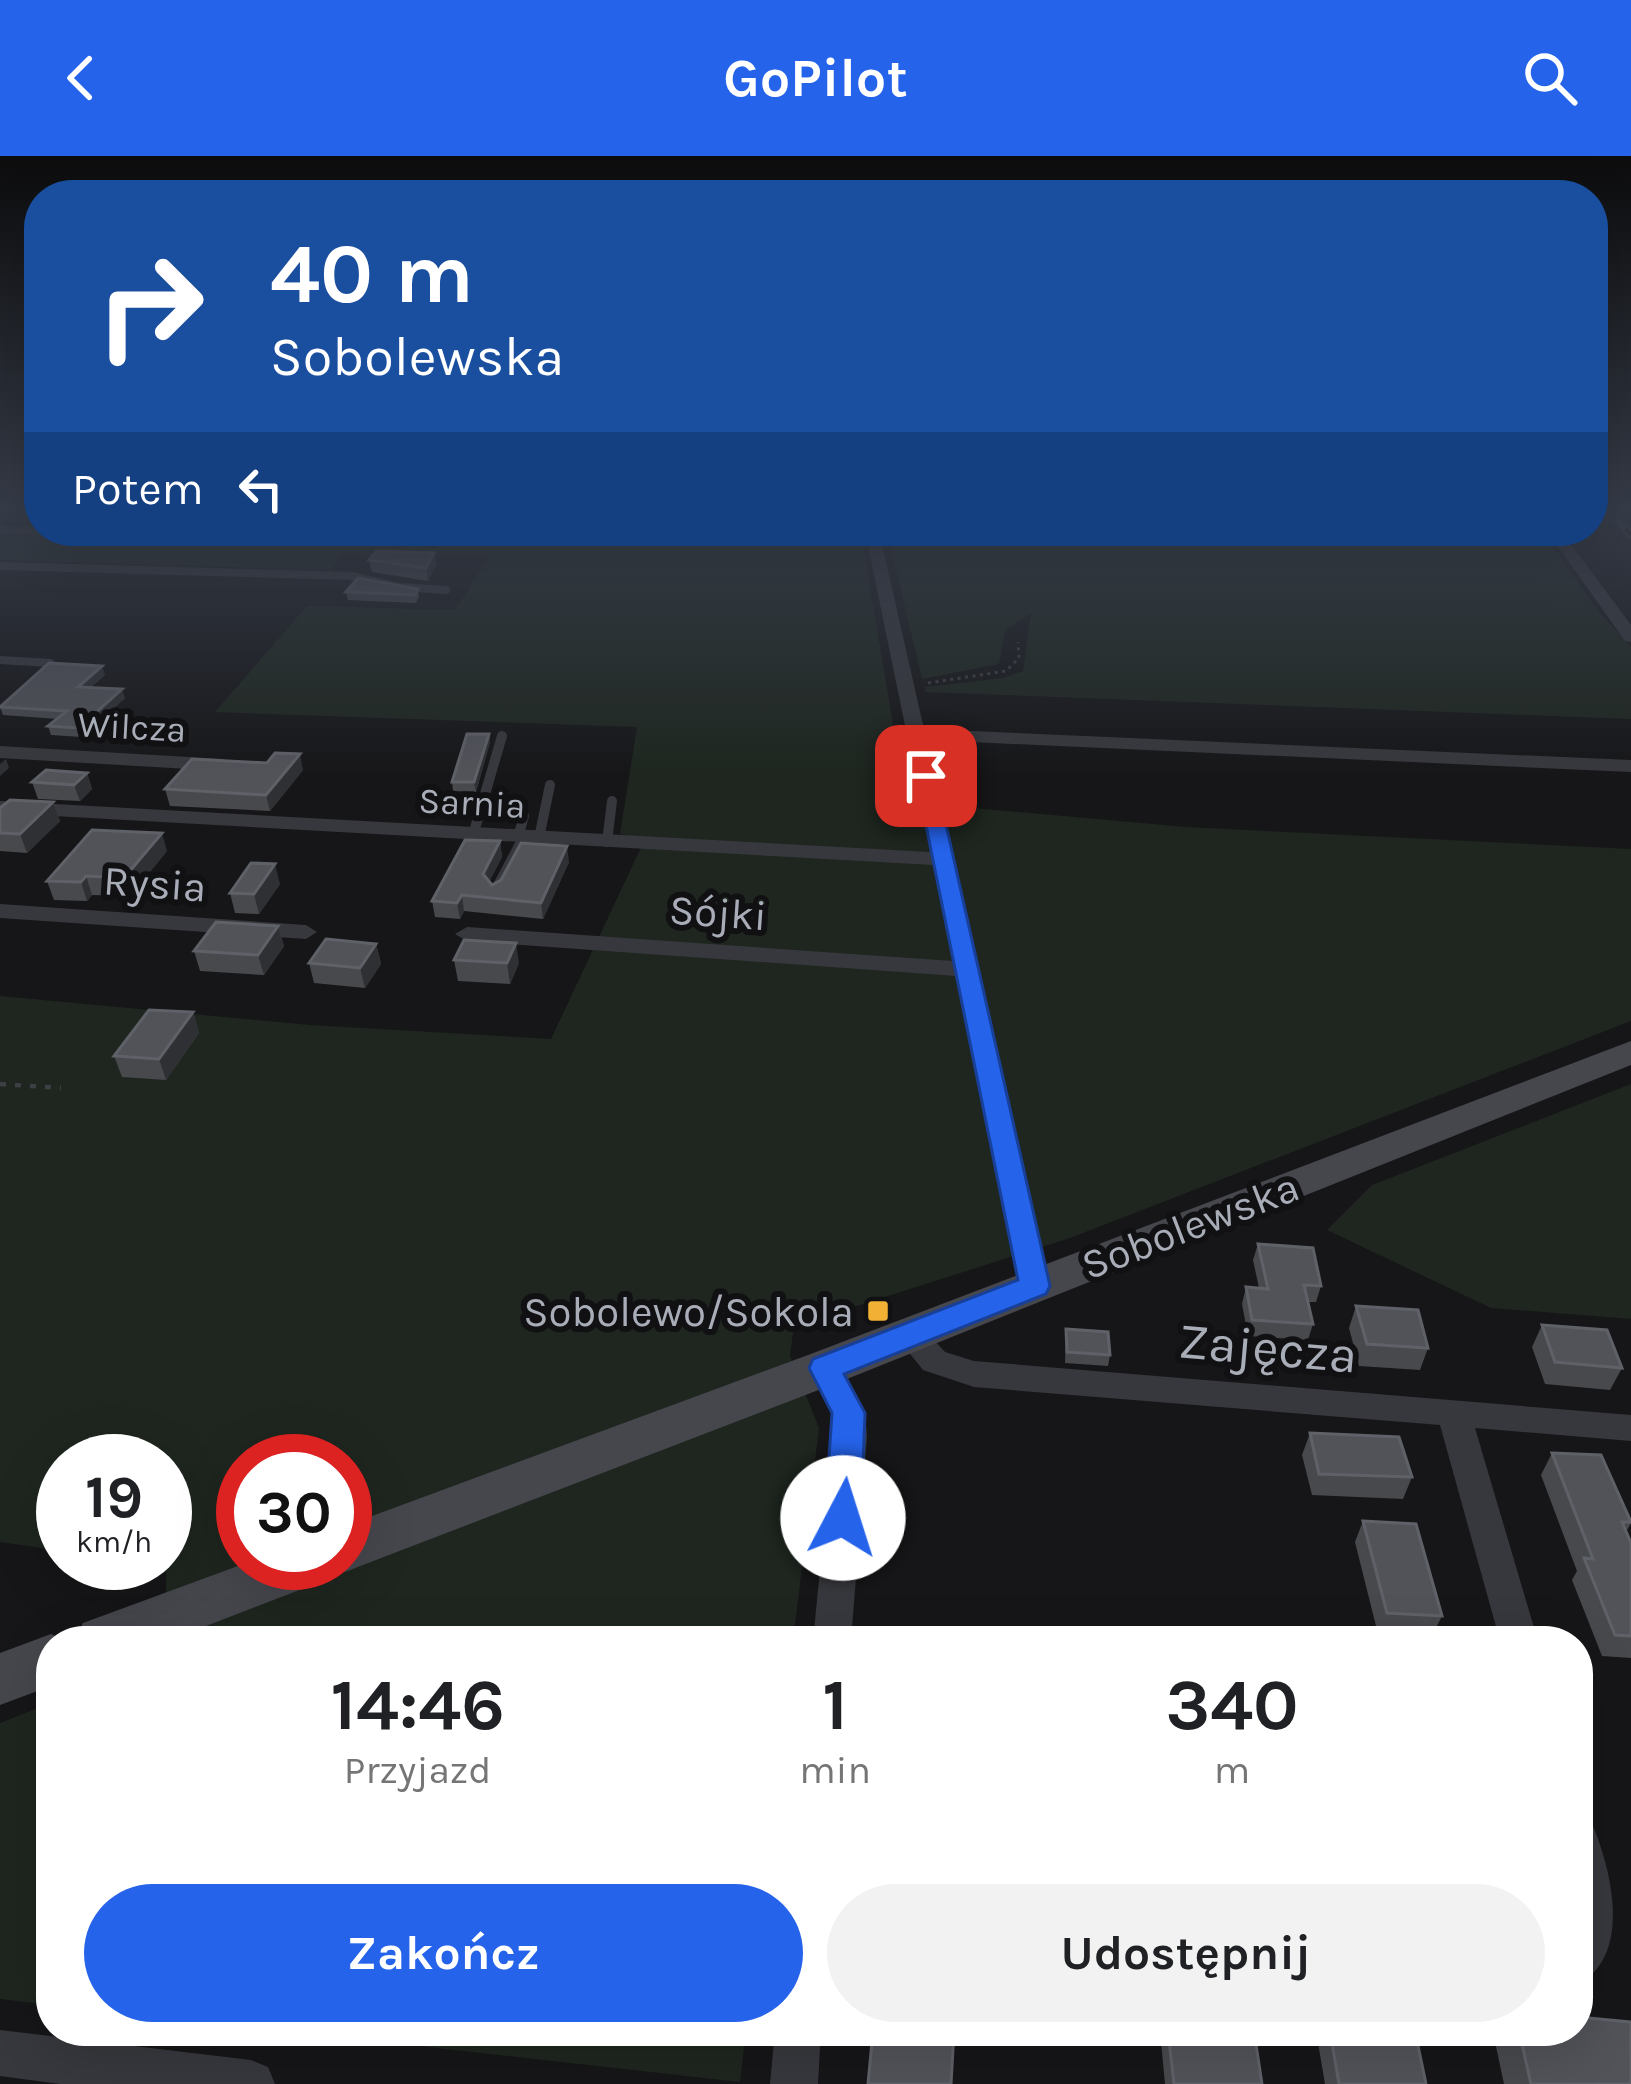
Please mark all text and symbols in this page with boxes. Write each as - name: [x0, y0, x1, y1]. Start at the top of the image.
- icon: back: [48, 45, 114, 111]
- icon: search: [1517, 45, 1583, 111]
- text: GoPilot: [723, 46, 908, 110]
- text: 40 m: [270, 225, 474, 323]
- icon: right: [72, 228, 228, 384]
- text: Sobolewska: [270, 325, 564, 389]
- icon: left: [228, 456, 294, 522]
- text: Potem: [72, 463, 204, 515]
- street label: Wilcza: [77, 703, 187, 751]
- pin: [875, 725, 977, 827]
- icon: arrive: [893, 743, 959, 809]
- street label: Sarnia: [417, 779, 526, 827]
- street label: Rysia: [102, 855, 208, 913]
- street label: Sójki: [667, 885, 768, 941]
- street label: Sobolewska: [1075, 1162, 1306, 1290]
- place label: Sobolewo/Sokola: [523, 1287, 854, 1337]
- marker: Sobolewo/Sokola: [865, 1298, 891, 1324]
- street label: Zajęcza: [1176, 1310, 1360, 1386]
- speed limit sign: 30: [216, 1434, 372, 1590]
- position arrow: [780, 1455, 906, 1581]
- text: 19: [85, 1462, 143, 1532]
- text: km/h: [76, 1524, 152, 1560]
- text: 14:46: [330, 1663, 505, 1747]
- text: 1: [822, 1663, 848, 1747]
- text: 340: [1165, 1663, 1299, 1747]
- text: Przyjazd: [344, 1747, 491, 1793]
- text: min: [799, 1747, 871, 1793]
- text: m: [1214, 1747, 1250, 1793]
- button: Zakończ: [84, 1884, 803, 2022]
- button: Udostępnij: [827, 1884, 1545, 2022]

